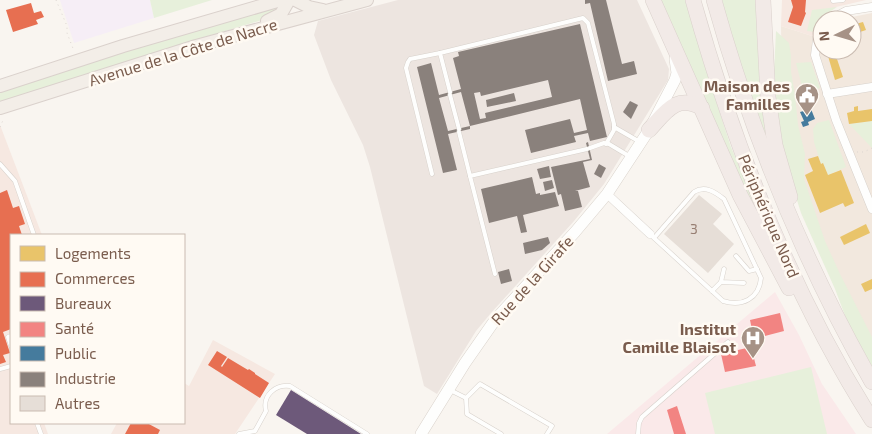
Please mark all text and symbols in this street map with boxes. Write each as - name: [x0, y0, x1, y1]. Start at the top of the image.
- north arrow: [812, 10, 862, 60]
- street label: Avenue de la Côte de Nacre: [86, 14, 279, 89]
- text: N: [815, 30, 832, 42]
- place label: Maison des Familles: [704, 76, 790, 113]
- public building icon: Maison des Familles: [794, 82, 820, 116]
- street label: Périphérique Nord: [735, 151, 804, 280]
- house number: 3: [690, 220, 698, 237]
- street label: Rue de la Girafe: [487, 231, 577, 328]
- legend: [10, 234, 185, 424]
- text: Logements: [55, 244, 131, 262]
- text: Commerces: [55, 269, 135, 287]
- text: Bureaux: [55, 294, 112, 312]
- text: Santé: [55, 319, 94, 337]
- place label: Institut Camille Blaisot: [623, 319, 736, 356]
- hospital icon: Institut Camille Blaisot: [740, 325, 766, 359]
- text: Public: [55, 344, 96, 362]
- text: Industrie: [55, 369, 116, 387]
- text: Autres: [55, 394, 100, 412]

